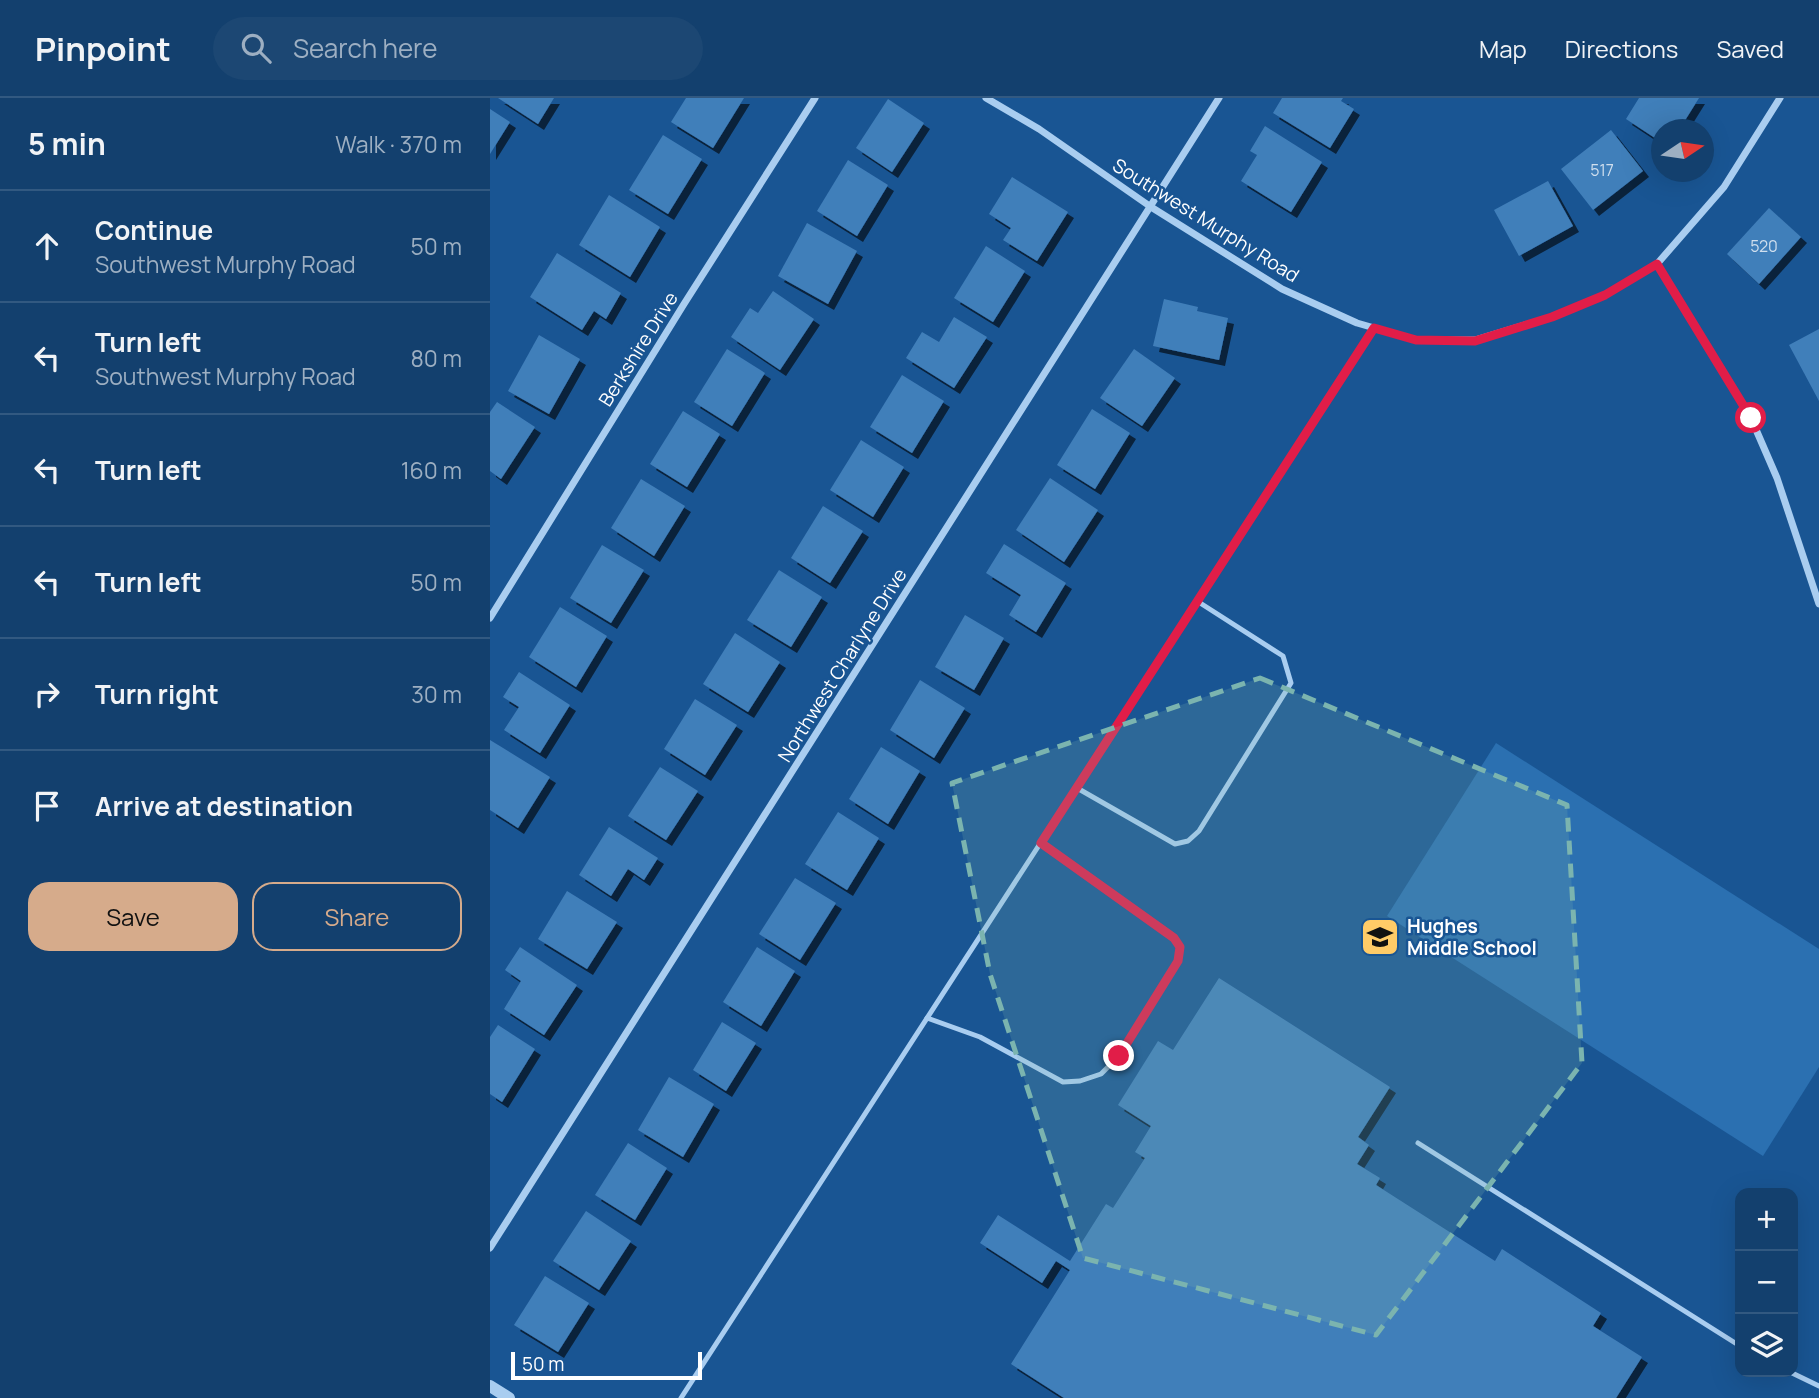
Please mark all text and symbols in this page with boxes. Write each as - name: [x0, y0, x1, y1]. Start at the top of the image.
- search box: [213, 17, 703, 80]
- text: Pinpoint: [35, 26, 171, 71]
- icon: search: [237, 29, 275, 67]
- text: Search here: [293, 30, 437, 66]
- text: Map: [1479, 32, 1527, 65]
- text: Directions: [1565, 32, 1678, 65]
- text: Saved: [1716, 32, 1784, 65]
- north arrow: [1651, 119, 1714, 182]
- text: 5 min: [28, 123, 106, 164]
- text: Walk · 370 m: [335, 128, 462, 160]
- street label: Southwest Murphy Road: [1108, 152, 1304, 288]
- house number: 517: [1590, 159, 1614, 181]
- text: Continue: [95, 212, 213, 248]
- icon: ahead: [28, 227, 66, 265]
- text: 50 m: [411, 230, 462, 262]
- house number: 520: [1750, 235, 1778, 257]
- text: Southwest Murphy Road: [95, 248, 356, 280]
- street label: Berkshire Drive: [592, 287, 684, 411]
- text: Turn left: [95, 324, 202, 360]
- icon: left: [28, 339, 66, 377]
- text: 80 m: [411, 342, 462, 374]
- text: Southwest Murphy Road: [95, 360, 356, 392]
- route start: [1735, 402, 1766, 433]
- icon: left: [28, 451, 66, 489]
- text: Turn left: [95, 452, 202, 488]
- text: 160 m: [401, 454, 462, 486]
- icon: left: [28, 563, 66, 601]
- street label: Northwest Charlyne Drive: [772, 563, 912, 767]
- text: Turn left: [95, 564, 202, 600]
- text: 50 m: [411, 566, 462, 598]
- icon: right: [28, 675, 66, 713]
- text: Turn right: [95, 676, 219, 712]
- text: 30 m: [411, 678, 462, 710]
- icon: arrive: [28, 787, 66, 825]
- text: Arrive at destination: [95, 788, 353, 824]
- button: Save: [28, 882, 238, 951]
- button: Share: [252, 882, 462, 951]
- place label: Hughes Middle School: [1407, 913, 1537, 961]
- school or university icon: Hughes Middle School: [1359, 916, 1401, 958]
- route end: [1103, 1040, 1134, 1071]
- map controls: [1735, 1188, 1798, 1377]
- button: +: [1735, 1188, 1798, 1251]
- button: −: [1735, 1251, 1798, 1314]
- button: layers: [1735, 1314, 1798, 1377]
- scale bar: [511, 1349, 702, 1381]
- text: 50 m: [522, 1351, 564, 1377]

